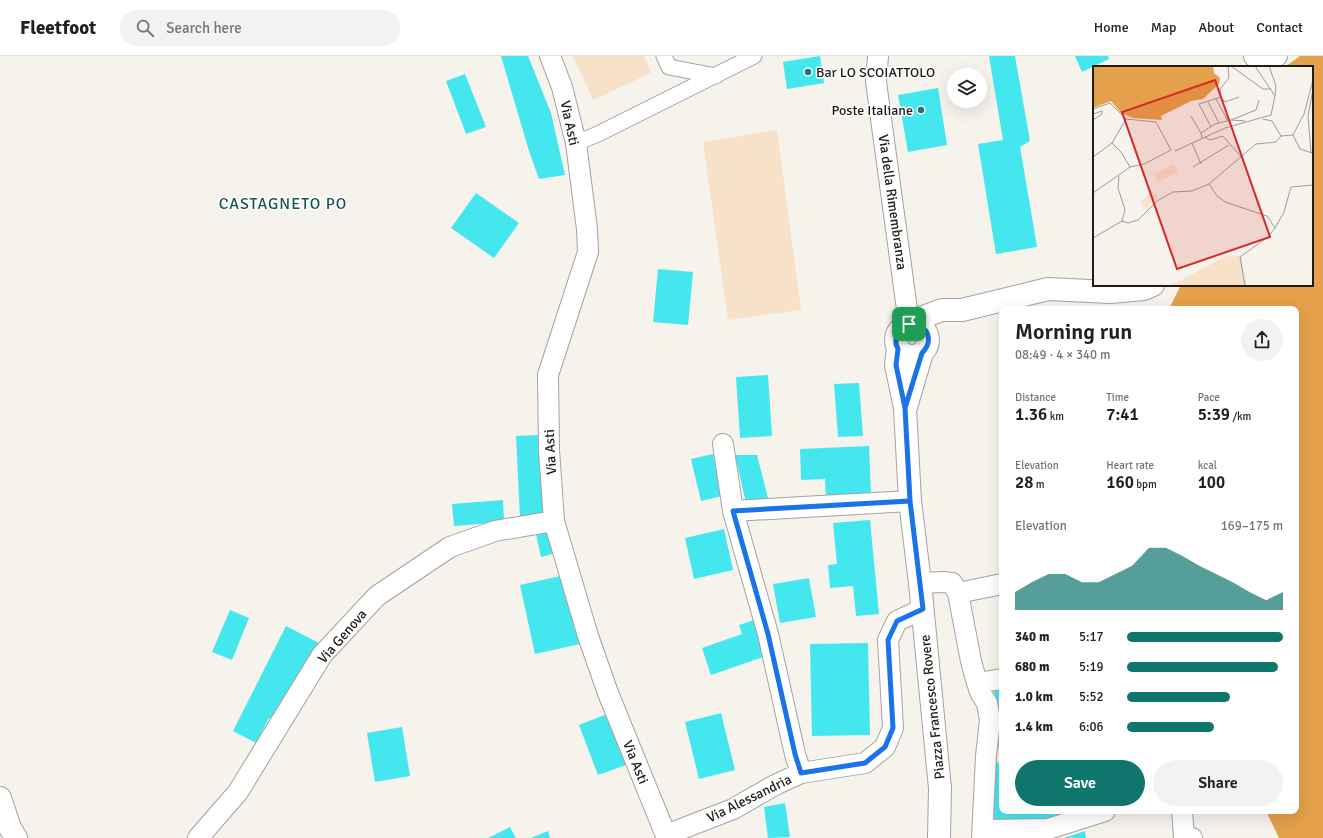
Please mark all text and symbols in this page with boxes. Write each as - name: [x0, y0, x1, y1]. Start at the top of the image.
- search box: [120, 10, 400, 46]
- text: Fleetfoot: [20, 16, 96, 40]
- icon: search: [134, 17, 156, 39]
- text: Search here: [166, 19, 242, 37]
- text: Home: [1094, 19, 1129, 36]
- text: Map: [1151, 19, 1176, 36]
- text: About: [1198, 19, 1234, 36]
- text: Contact: [1256, 19, 1303, 36]
- place label: Bar LO SCOIATTOLO: [816, 64, 935, 81]
- inset map: [1093, 66, 1313, 286]
- marker: Bar LO SCOIATTOLO: [803, 67, 813, 77]
- map controls: [947, 68, 987, 108]
- button: layers: [947, 68, 987, 108]
- street label: Via Asti: [556, 99, 583, 147]
- place label: Poste Italiane: [831, 102, 913, 119]
- marker: Poste Italiane: [916, 105, 926, 115]
- street label: Via della Rimembranza: [875, 133, 910, 271]
- district label: CASTAGNETO PO: [219, 194, 347, 214]
- pin: [892, 307, 926, 341]
- icon: arrive: [898, 313, 920, 335]
- text: Morning run: [1015, 318, 1132, 345]
- button: share: [1241, 319, 1283, 361]
- text: 08:49 · 4 × 340 m: [1015, 347, 1110, 363]
- text: Distance: [1015, 391, 1056, 404]
- text: Time: [1106, 391, 1129, 404]
- text: Pace: [1198, 391, 1220, 404]
- text: 1.36: [1015, 404, 1047, 425]
- text: 7:41: [1106, 404, 1139, 425]
- text: 5:39: [1198, 404, 1230, 425]
- text: km: [1047, 410, 1064, 423]
- text: /km: [1230, 410, 1251, 423]
- street label: Via Asti: [541, 429, 560, 475]
- text: Elevation: [1015, 459, 1059, 472]
- text: Heart rate: [1106, 459, 1154, 472]
- text: kcal: [1198, 459, 1217, 472]
- text: 28: [1015, 472, 1033, 493]
- text: 160: [1106, 472, 1134, 493]
- text: 100: [1198, 472, 1225, 493]
- text: m: [1033, 478, 1045, 491]
- text: bpm: [1134, 478, 1157, 491]
- text: Elevation: [1015, 518, 1067, 534]
- text: 169–175 m: [1221, 518, 1283, 534]
- street label: Via Genova: [314, 606, 371, 667]
- text: 340 m: [1015, 629, 1049, 645]
- text: 5:17: [1079, 629, 1104, 645]
- street label: Piazza Francesco Rovere: [916, 634, 949, 780]
- text: 680 m: [1015, 659, 1049, 675]
- text: 5:19: [1079, 659, 1104, 675]
- text: 1.0 km: [1015, 689, 1053, 705]
- text: 5:52: [1079, 689, 1104, 705]
- text: 1.4 km: [1015, 719, 1053, 735]
- text: 6:06: [1079, 719, 1104, 735]
- street label: Via Asti: [619, 738, 652, 786]
- button: Save: [1015, 760, 1145, 806]
- button: Share: [1153, 760, 1283, 806]
- street label: Via Alessandria: [704, 771, 794, 826]

